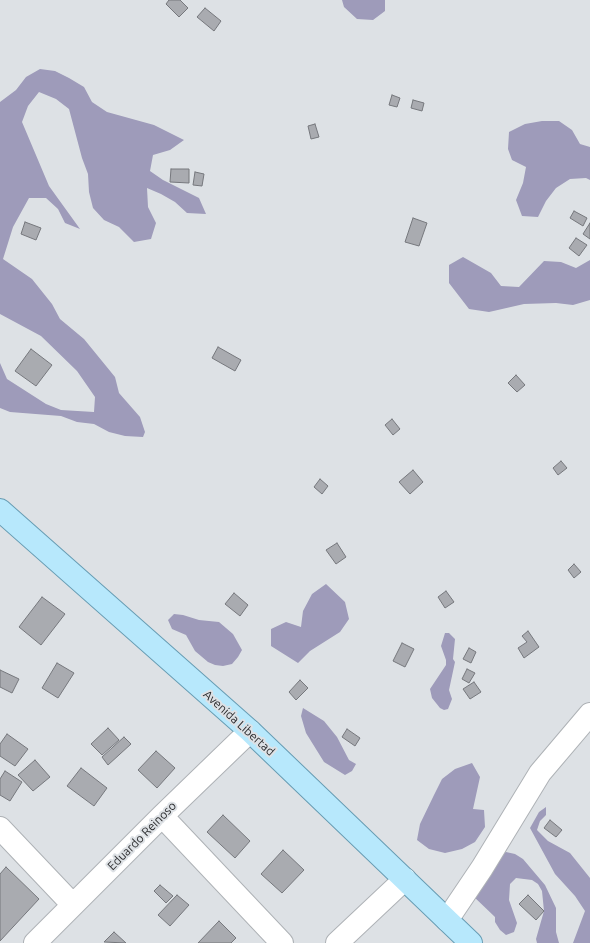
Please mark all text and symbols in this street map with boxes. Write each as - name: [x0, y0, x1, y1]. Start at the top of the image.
- street label: Avenida Libertad: [200, 687, 278, 759]
- street label: Eduardo Reinoso: [105, 799, 179, 873]

